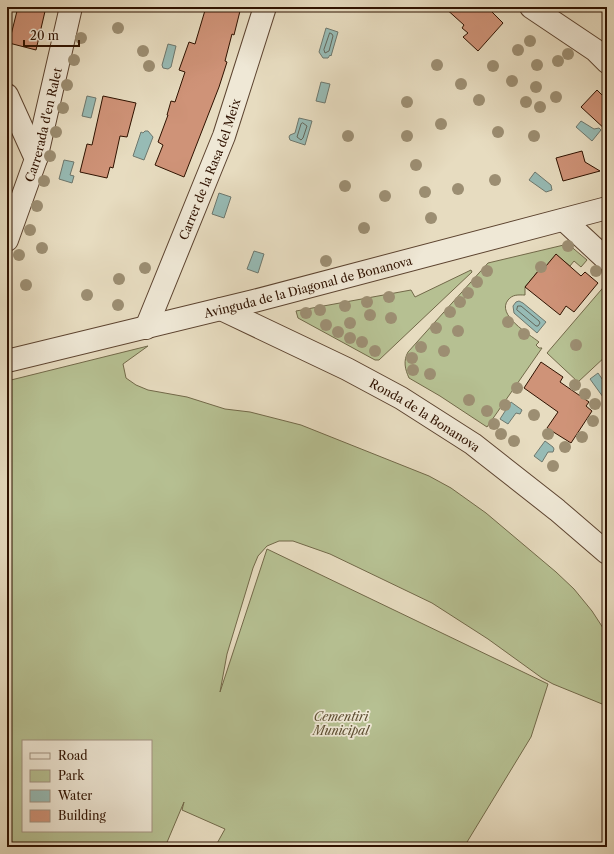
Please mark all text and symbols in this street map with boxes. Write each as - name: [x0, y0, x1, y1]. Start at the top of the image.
- scale bar: [24, 22, 79, 48]
- text: 20 m: [30, 28, 59, 43]
- street label: Carrerada d'en Ralet: [21, 65, 64, 184]
- street label: Carrer de la Rasa del Meix: [175, 97, 243, 242]
- street label: Avinguda de la Diagonal de Bonanova: [201, 252, 414, 321]
- street label: Ronda de la Bonanova: [367, 375, 484, 455]
- park label: Cementiri Municipal: [311, 709, 370, 738]
- legend: [22, 740, 152, 832]
- text: Road: [58, 748, 88, 763]
- text: Park: [58, 768, 85, 783]
- text: Water: [57, 788, 92, 803]
- text: Building: [58, 808, 106, 823]

